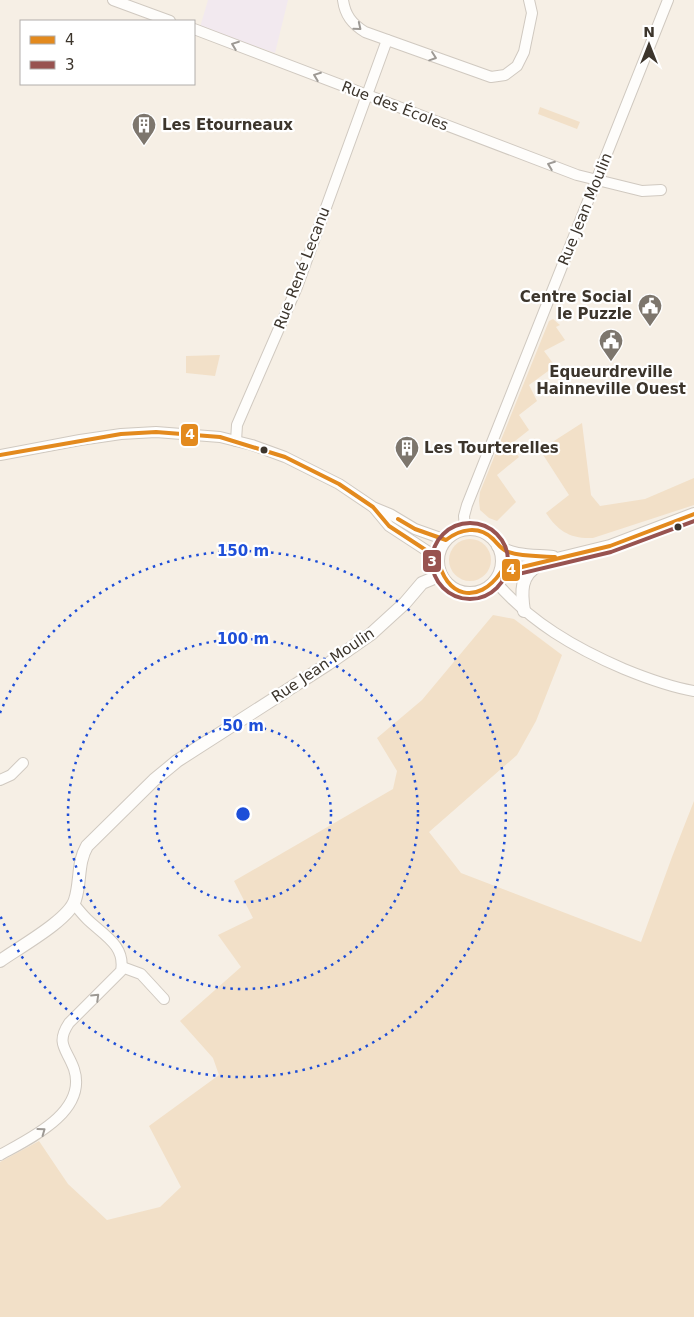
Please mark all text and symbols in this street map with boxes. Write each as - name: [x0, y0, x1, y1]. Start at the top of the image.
- legend: [20, 20, 195, 85]
- north arrow: [624, 20, 674, 70]
- one-way arrow: [352, 21, 361, 29]
- text: N: [643, 24, 655, 40]
- text: 4: [65, 31, 75, 49]
- one-way arrow: [232, 40, 240, 50]
- one-way arrow: [428, 51, 436, 61]
- text: 3: [65, 56, 75, 74]
- one-way arrow: [313, 72, 322, 82]
- street label: Rue des Écoles: [339, 76, 451, 135]
- building icon: Les Etourneaux: [131, 112, 157, 146]
- place label: Les Etourneaux: [162, 116, 293, 134]
- street label: Rue Jean Moulin: [554, 150, 616, 268]
- one-way arrow: [547, 161, 555, 171]
- street label: Rue René Lecanu: [270, 204, 334, 332]
- place label: Centre Social le Puzzle: [520, 288, 632, 323]
- public building icon: Centre Social le Puzzle: [637, 293, 663, 327]
- public building icon: Equeurdreville Hainneville Ouest: [598, 328, 624, 362]
- place label: Equeurdreville Hainneville Ouest: [536, 363, 686, 398]
- line badge: 4: [180, 423, 199, 447]
- text: 4: [185, 426, 195, 442]
- building icon: Les Tourterelles: [394, 435, 420, 469]
- place label: Les Tourterelles: [424, 439, 559, 457]
- unlabelled marker: [259, 445, 269, 455]
- unlabelled marker: [673, 522, 683, 532]
- text: 150 m: [217, 542, 269, 560]
- line badge: 3: [422, 549, 442, 573]
- text: 3: [427, 553, 437, 569]
- line badge: 4: [501, 558, 521, 582]
- text: 4: [506, 561, 516, 577]
- street label: Rue Jean Moulin: [268, 624, 378, 706]
- text: 100 m: [217, 630, 269, 648]
- text: 50 m: [222, 717, 264, 735]
- centre of rings: [234, 805, 252, 823]
- one-way arrow: [90, 994, 99, 1003]
- one-way arrow: [36, 1128, 46, 1137]

